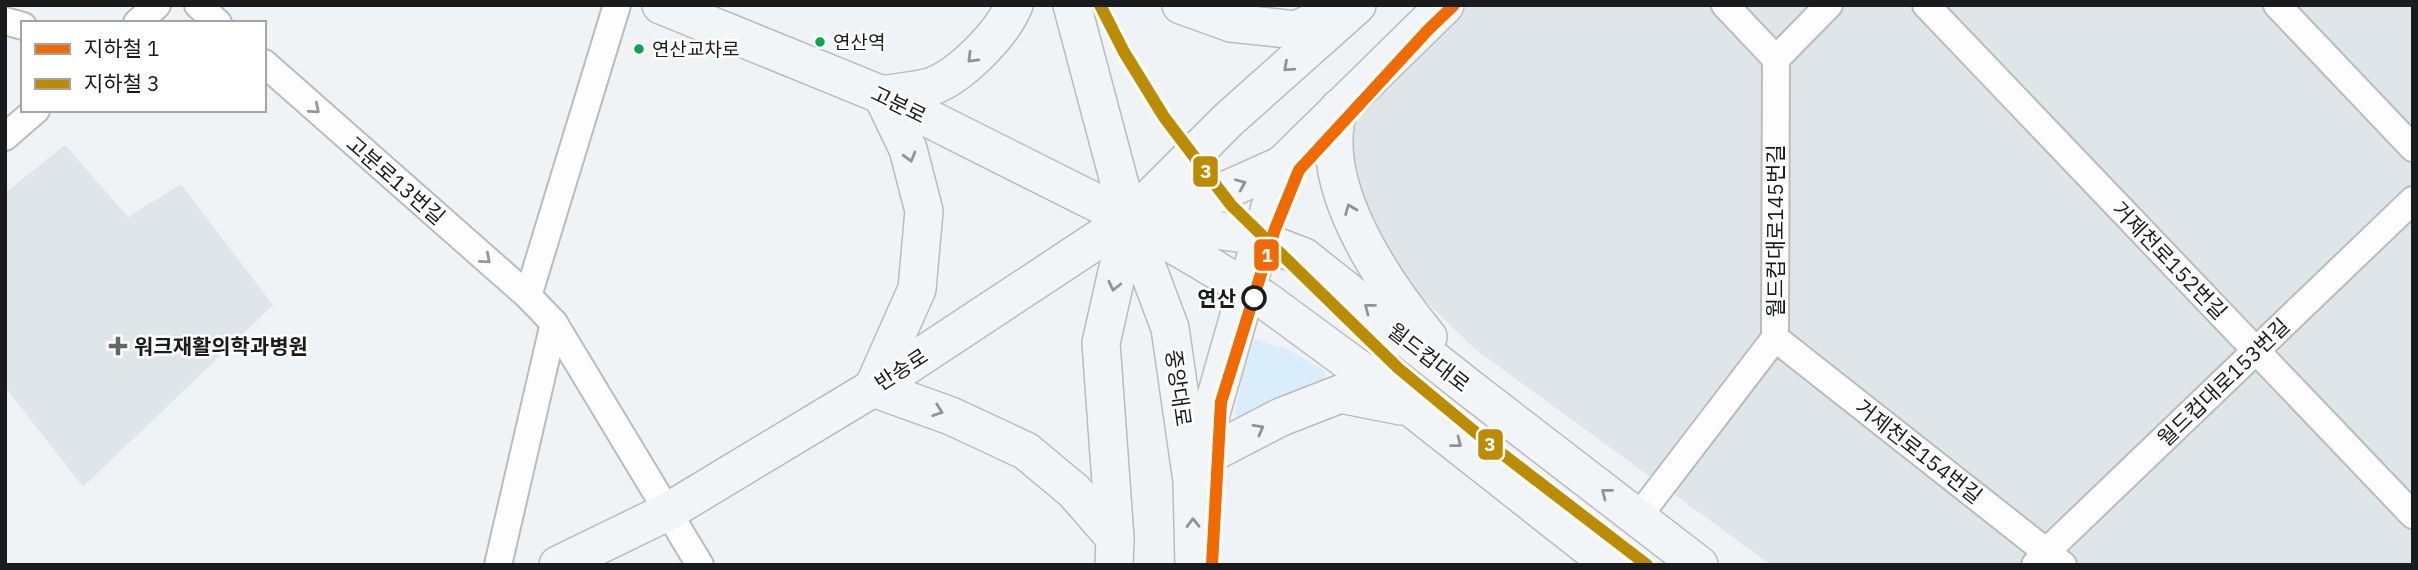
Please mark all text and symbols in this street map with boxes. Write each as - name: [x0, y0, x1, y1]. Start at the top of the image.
- legend: [21, 21, 266, 112]
- place label: 연산역: [833, 30, 885, 54]
- text: 지하철 1: [84, 34, 160, 62]
- marker: 연산역: [813, 35, 827, 49]
- place label: 연산교차로: [652, 37, 739, 61]
- marker: 연산교차로: [632, 42, 646, 56]
- one-way arrow: [967, 50, 980, 63]
- one-way arrow: [1283, 59, 1296, 71]
- text: 지하철 3: [84, 69, 160, 97]
- street label: 고분로: [867, 79, 931, 129]
- one-way arrow: [307, 100, 320, 113]
- street label: 고분로13번길: [341, 129, 451, 231]
- street label: 월드컵대로145번길: [1761, 144, 1789, 318]
- one-way arrow: [901, 150, 916, 162]
- line badge: 3: [1192, 155, 1219, 188]
- text: 3: [1200, 159, 1212, 183]
- one-way arrow: [1234, 178, 1246, 192]
- street label: 거제천로152번길: [2107, 195, 2233, 325]
- one-way arrow: [1344, 204, 1358, 216]
- line badge: 1: [1253, 238, 1280, 272]
- text: 1: [1261, 243, 1273, 267]
- one-way arrow: [478, 251, 491, 263]
- one-way arrow: [1108, 280, 1122, 292]
- place label: 연산: [1197, 284, 1236, 312]
- marker: 연산: [1242, 286, 1266, 310]
- one-way arrow: [1364, 304, 1376, 317]
- street label: 월드컵대로153번길: [2151, 312, 2295, 452]
- street label: 월드컵대로: [1382, 316, 1476, 398]
- place label: 워크재활의학과병원: [134, 332, 308, 360]
- marker: 워크재활의학과병원: [108, 336, 128, 356]
- street label: 반송로: [869, 341, 933, 397]
- street label: 중앙대로: [1160, 348, 1198, 428]
- street label: 거제천로154번길: [1850, 393, 1988, 509]
- one-way arrow: [931, 403, 943, 417]
- one-way arrow: [1251, 424, 1264, 437]
- line badge: 3: [1477, 428, 1504, 461]
- text: 3: [1484, 432, 1496, 456]
- one-way arrow: [1450, 435, 1462, 448]
- one-way arrow: [1601, 489, 1614, 502]
- one-way arrow: [1185, 517, 1201, 528]

